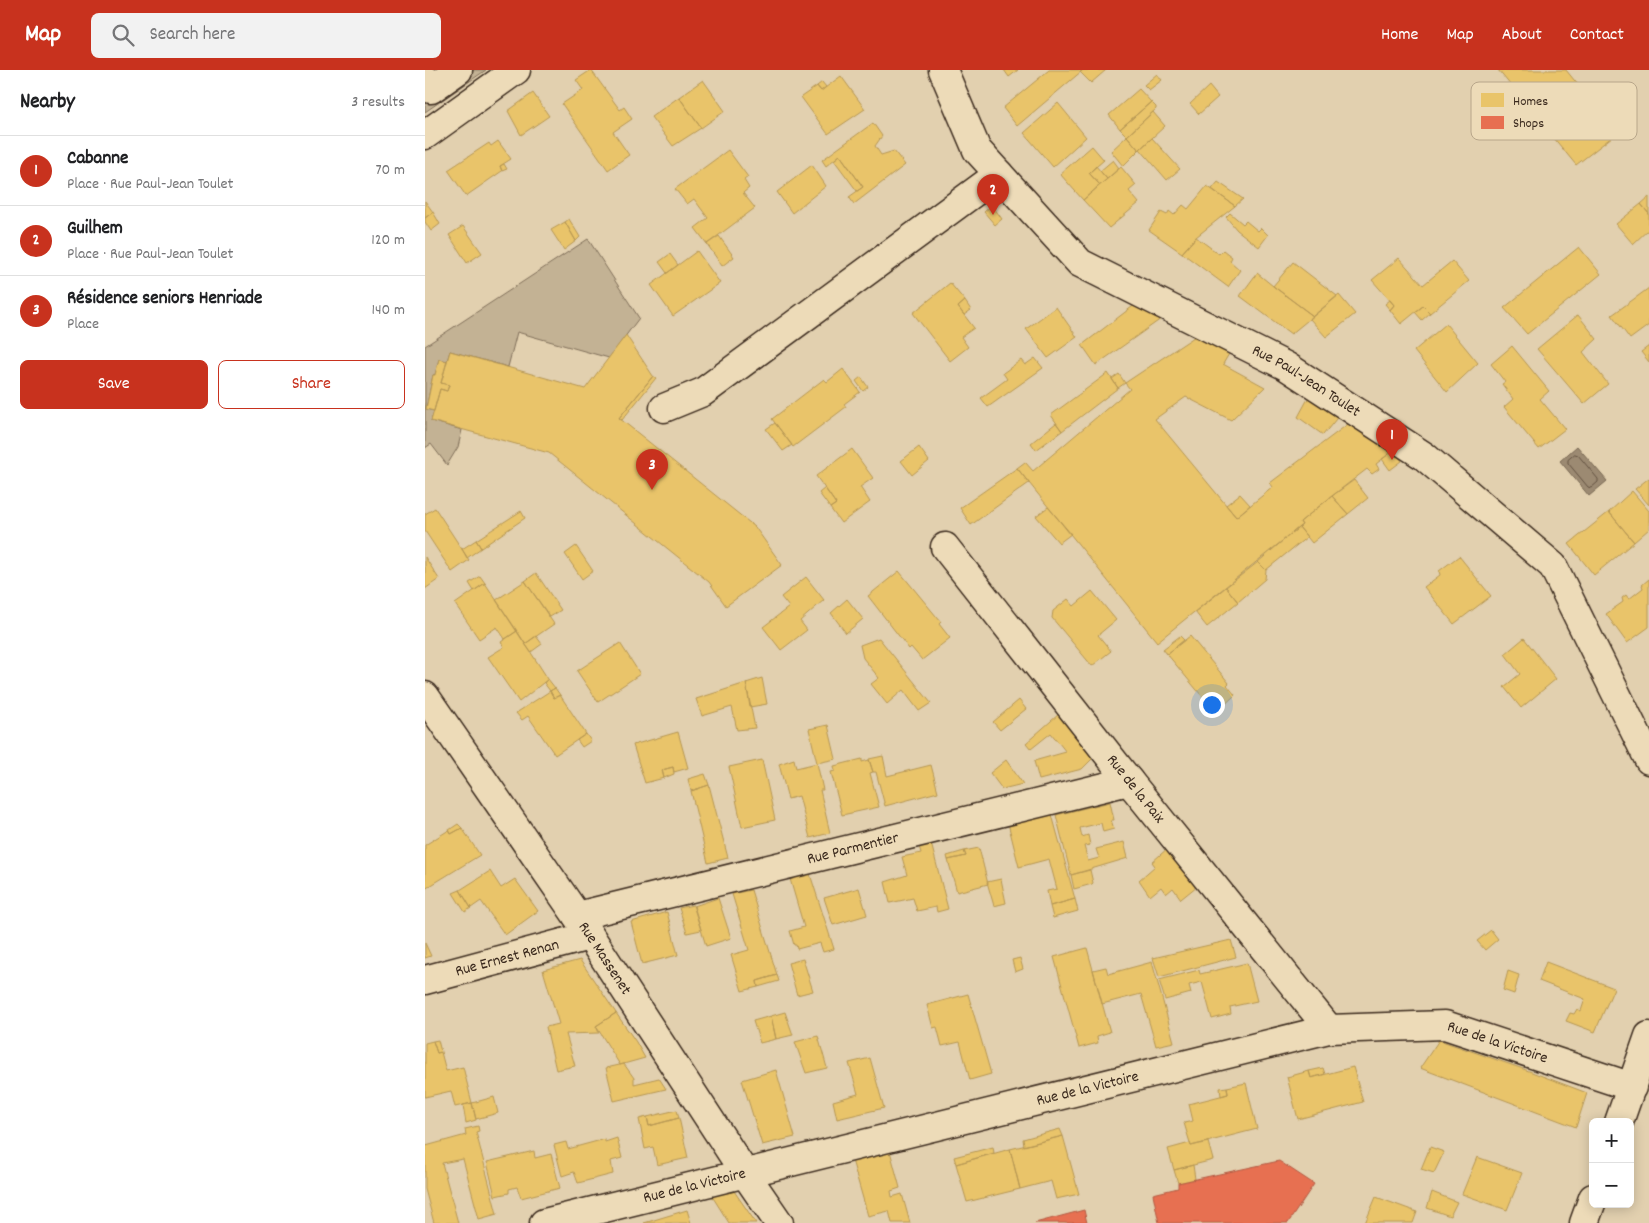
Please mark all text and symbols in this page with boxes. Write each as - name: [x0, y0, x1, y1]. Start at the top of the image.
- search box: [91, 13, 441, 58]
- text: Map: [25, 18, 61, 52]
- icon: search: [109, 21, 137, 49]
- text: Search here: [149, 22, 235, 49]
- text: Home: [1381, 23, 1418, 48]
- text: Map: [1446, 23, 1474, 48]
- text: About: [1502, 23, 1542, 48]
- text: Contact: [1570, 23, 1624, 48]
- legend: [1471, 82, 1637, 140]
- text: Nearby: [20, 88, 75, 118]
- text: 3 results: [351, 91, 405, 114]
- text: Homes: [1513, 92, 1548, 112]
- text: Shops: [1513, 114, 1544, 134]
- text: Cabanne: [67, 146, 128, 173]
- text: 1: [34, 159, 38, 182]
- text: 70 m: [375, 159, 405, 182]
- text: Place · Rue Paul-Jean Toulet: [67, 173, 234, 196]
- pin: 2: [977, 174, 1009, 215]
- text: Guilhem: [67, 216, 123, 243]
- text: 2: [33, 229, 40, 252]
- text: 120 m: [371, 229, 405, 252]
- text: Place · Rue Paul-Jean Toulet: [67, 243, 234, 266]
- text: Résidence seniors Henriade: [67, 286, 262, 313]
- text: 3: [32, 299, 40, 322]
- text: 140 m: [371, 299, 405, 322]
- text: Place: [67, 313, 99, 336]
- street label: Rue Paul-Jean Toulet: [1248, 339, 1365, 423]
- button: Save: [20, 360, 208, 409]
- button: Share: [218, 360, 405, 409]
- pin: 1: [1376, 419, 1408, 460]
- pin: 3: [636, 449, 668, 490]
- your location: [1199, 692, 1225, 718]
- street label: Rue de la Paix: [1101, 750, 1170, 828]
- street label: Rue Parmentier: [805, 826, 901, 871]
- street label: Rue Massenet: [572, 917, 637, 1000]
- street label: Rue Ernest Renan: [453, 933, 562, 983]
- street label: Rue de la Victoire: [1444, 1015, 1551, 1070]
- street label: Rue de la Victoire: [1034, 1065, 1141, 1112]
- map controls: [1589, 1118, 1634, 1208]
- button: +: [1589, 1118, 1634, 1163]
- street label: Rue de la Victoire: [641, 1162, 748, 1210]
- button: −: [1589, 1163, 1634, 1208]

